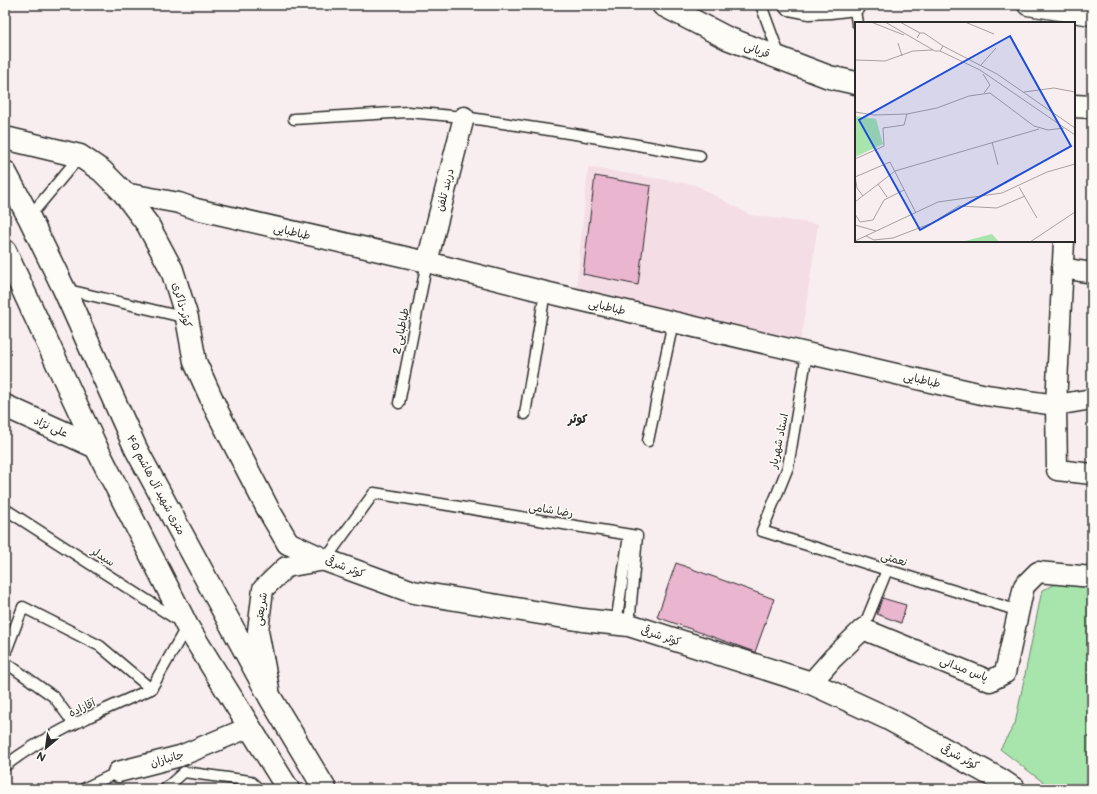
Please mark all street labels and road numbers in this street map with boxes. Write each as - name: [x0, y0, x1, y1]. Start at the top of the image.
- street label: قربانی: [742, 39, 772, 62]
- street label: دربند تلفن: [433, 167, 458, 213]
- street label: طباطبایی: [272, 221, 312, 244]
- street label: کوثر-ذاکری: [169, 281, 194, 330]
- street label: طباطبایی: [587, 296, 627, 319]
- street label: طباطبایی 2: [390, 307, 413, 356]
- street label: طباطبایی: [902, 369, 942, 392]
- street label: استاد شهریار: [767, 412, 791, 471]
- street label: علی نژاد: [32, 414, 70, 441]
- street label: ۴۵ متری شهید آل هاشم: [122, 433, 188, 538]
- street label: رضا شامی: [528, 500, 574, 521]
- street label: سیدلر: [88, 544, 117, 569]
- street label: نعمتی: [879, 549, 909, 570]
- street label: کوثر شرقی: [323, 553, 367, 582]
- street label: شریعتی: [252, 591, 271, 627]
- street label: کوثر شرقی: [639, 622, 683, 650]
- street label: پاس میدانی: [938, 654, 990, 685]
- street label: آقازاده: [67, 696, 99, 720]
- street label: کوثر شرقی: [938, 741, 982, 773]
- street label: جانبازان: [149, 748, 185, 771]

